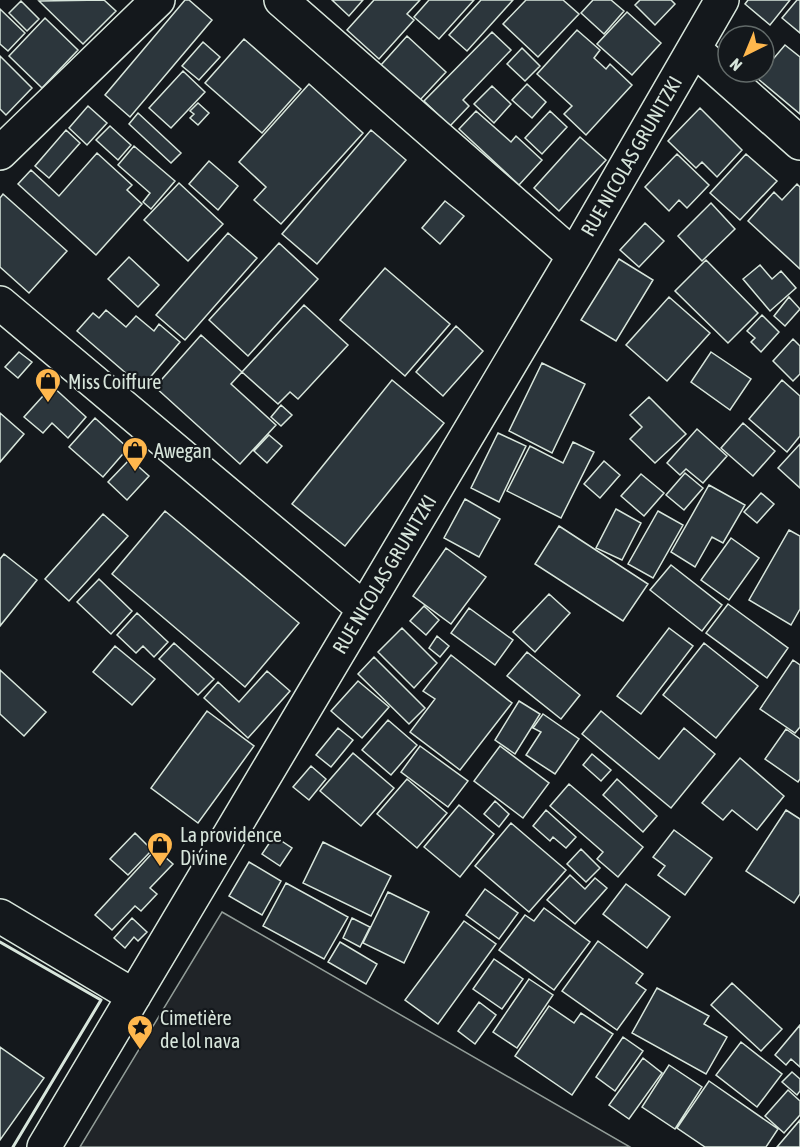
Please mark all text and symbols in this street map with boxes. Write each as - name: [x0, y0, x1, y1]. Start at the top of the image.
- north arrow: [716, 24, 776, 84]
- text: N: [726, 55, 745, 75]
- street label: RUE NICOLAS GRUNITZKI: [576, 72, 686, 240]
- shop icon: Miss Coiffure: [33, 366, 63, 404]
- place label: Miss Coiffure: [68, 370, 161, 393]
- shop icon: Awegan: [120, 435, 150, 473]
- place label: Awegan: [154, 439, 212, 462]
- street label: RUE NICOLAS GRUNITZKI: [328, 491, 440, 657]
- place label: La providence Divine: [180, 823, 282, 869]
- shop icon: La providence Divine: [145, 830, 175, 868]
- place label: Cimetière de lol nava: [160, 1006, 240, 1052]
- place icon: Cimetière de lol nava: [125, 1013, 155, 1051]

